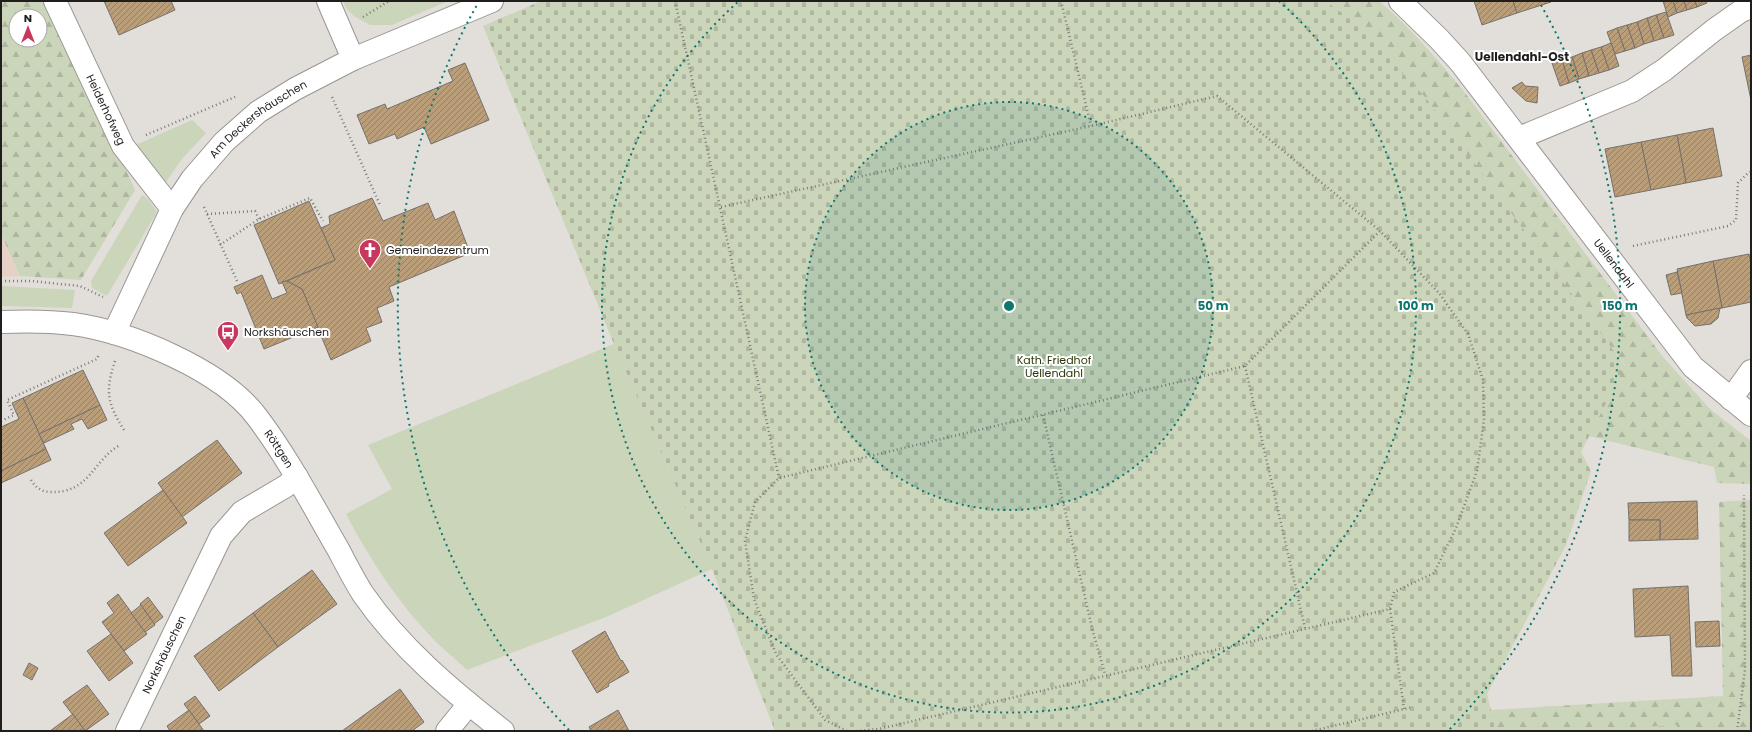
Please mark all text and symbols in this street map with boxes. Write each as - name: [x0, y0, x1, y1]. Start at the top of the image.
- north arrow: [8, 8, 48, 48]
- text: N: [24, 10, 32, 26]
- district label: Uellendahl-Ost: [1475, 48, 1569, 65]
- street label: Heiderhofweg: [82, 72, 129, 148]
- street label: Am Deckershäuschen: [206, 76, 310, 162]
- street label: Uellendahl: [1590, 235, 1638, 291]
- church icon: Gemeindezentrum: [357, 237, 383, 270]
- place label: Gemeindezentrum: [386, 242, 489, 258]
- text: 50 m: [1198, 297, 1229, 314]
- text: 100 m: [1398, 297, 1434, 314]
- text: 150 m: [1602, 297, 1638, 314]
- centre of rings: [1002, 299, 1016, 313]
- bus stop icon: Norkshäuschen: [215, 319, 241, 352]
- place label: Norkshäuschen: [244, 324, 329, 340]
- park label: Kath. Friedhof Uellendahl: [1017, 352, 1092, 381]
- street label: Röttgen: [261, 426, 297, 471]
- street label: Norkshäuschen: [138, 613, 190, 696]

